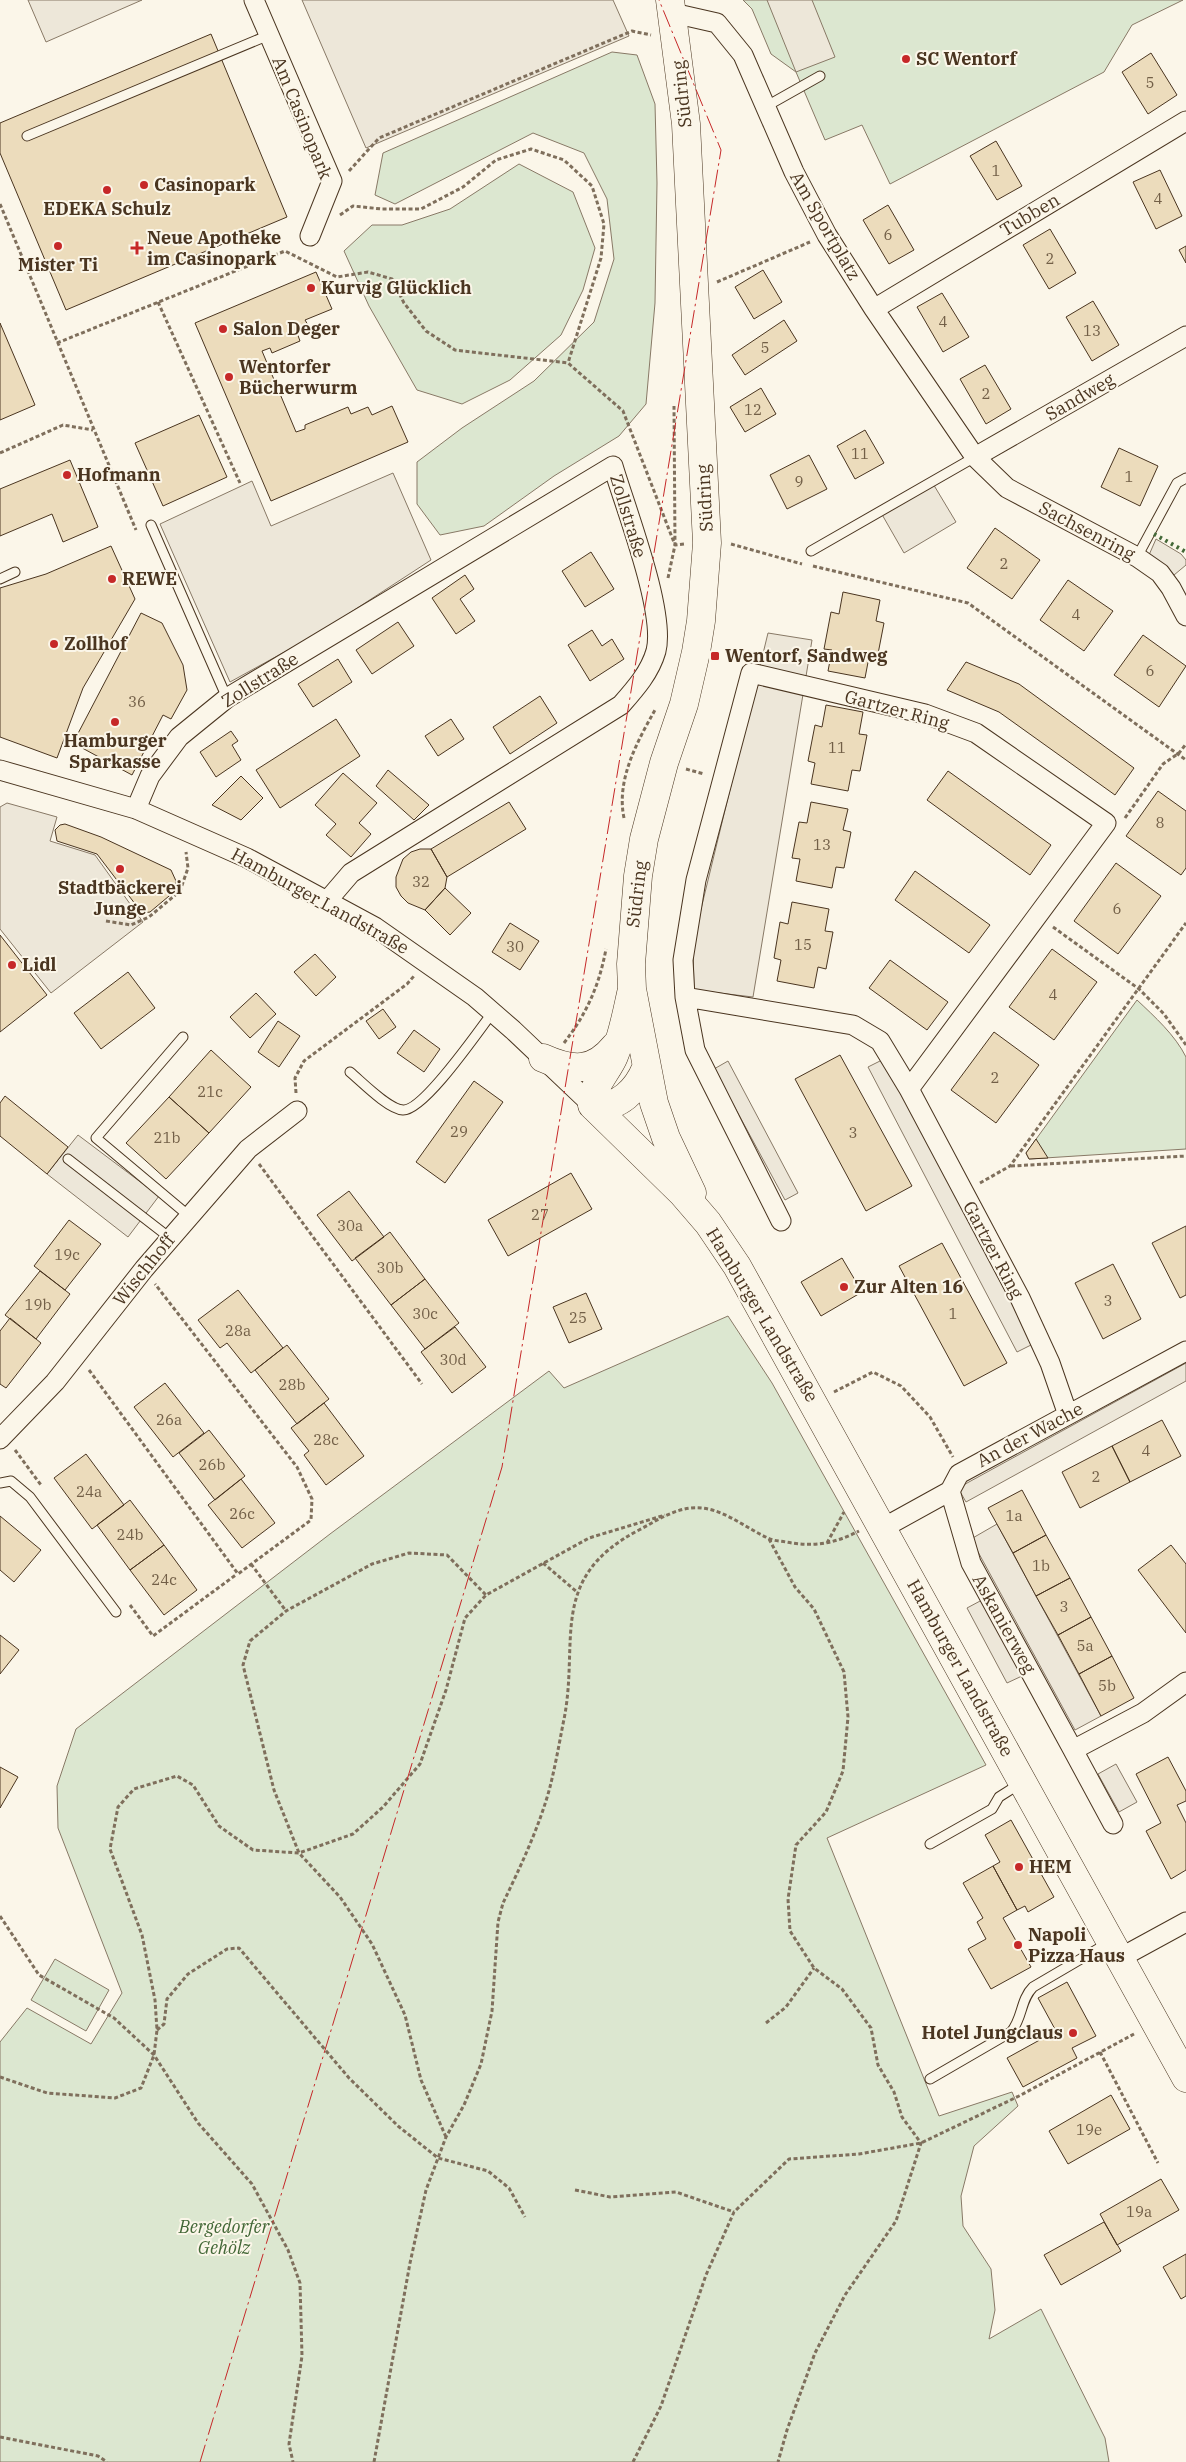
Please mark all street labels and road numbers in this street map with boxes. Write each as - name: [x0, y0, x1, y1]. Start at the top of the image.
- street label: Am Casinopark: [267, 53, 338, 183]
- street label: Südring: [667, 59, 696, 129]
- street label: Am Sportplatz: [785, 167, 866, 284]
- street label: Tubben: [996, 188, 1064, 241]
- street label: Sandweg: [1041, 367, 1119, 426]
- street label: Südring: [691, 463, 718, 532]
- street label: Zollstraße: [605, 471, 652, 560]
- street label: Sachsenring: [1035, 496, 1140, 566]
- street label: Zollstraße: [217, 647, 302, 712]
- street label: Gartzer Ring: [842, 685, 952, 735]
- street label: Hamburger Landstraße: [227, 842, 413, 959]
- street label: Südring: [621, 859, 652, 929]
- street label: Gartzer Ring: [958, 1197, 1029, 1303]
- street label: Hamburger Landstraße: [701, 1223, 824, 1406]
- street label: Wischhoff: [108, 1228, 181, 1310]
- street label: An der Wache: [973, 1397, 1087, 1472]
- street label: Askanierweg: [968, 1570, 1041, 1678]
- street label: Hamburger Landstraße: [902, 1575, 1019, 1761]

